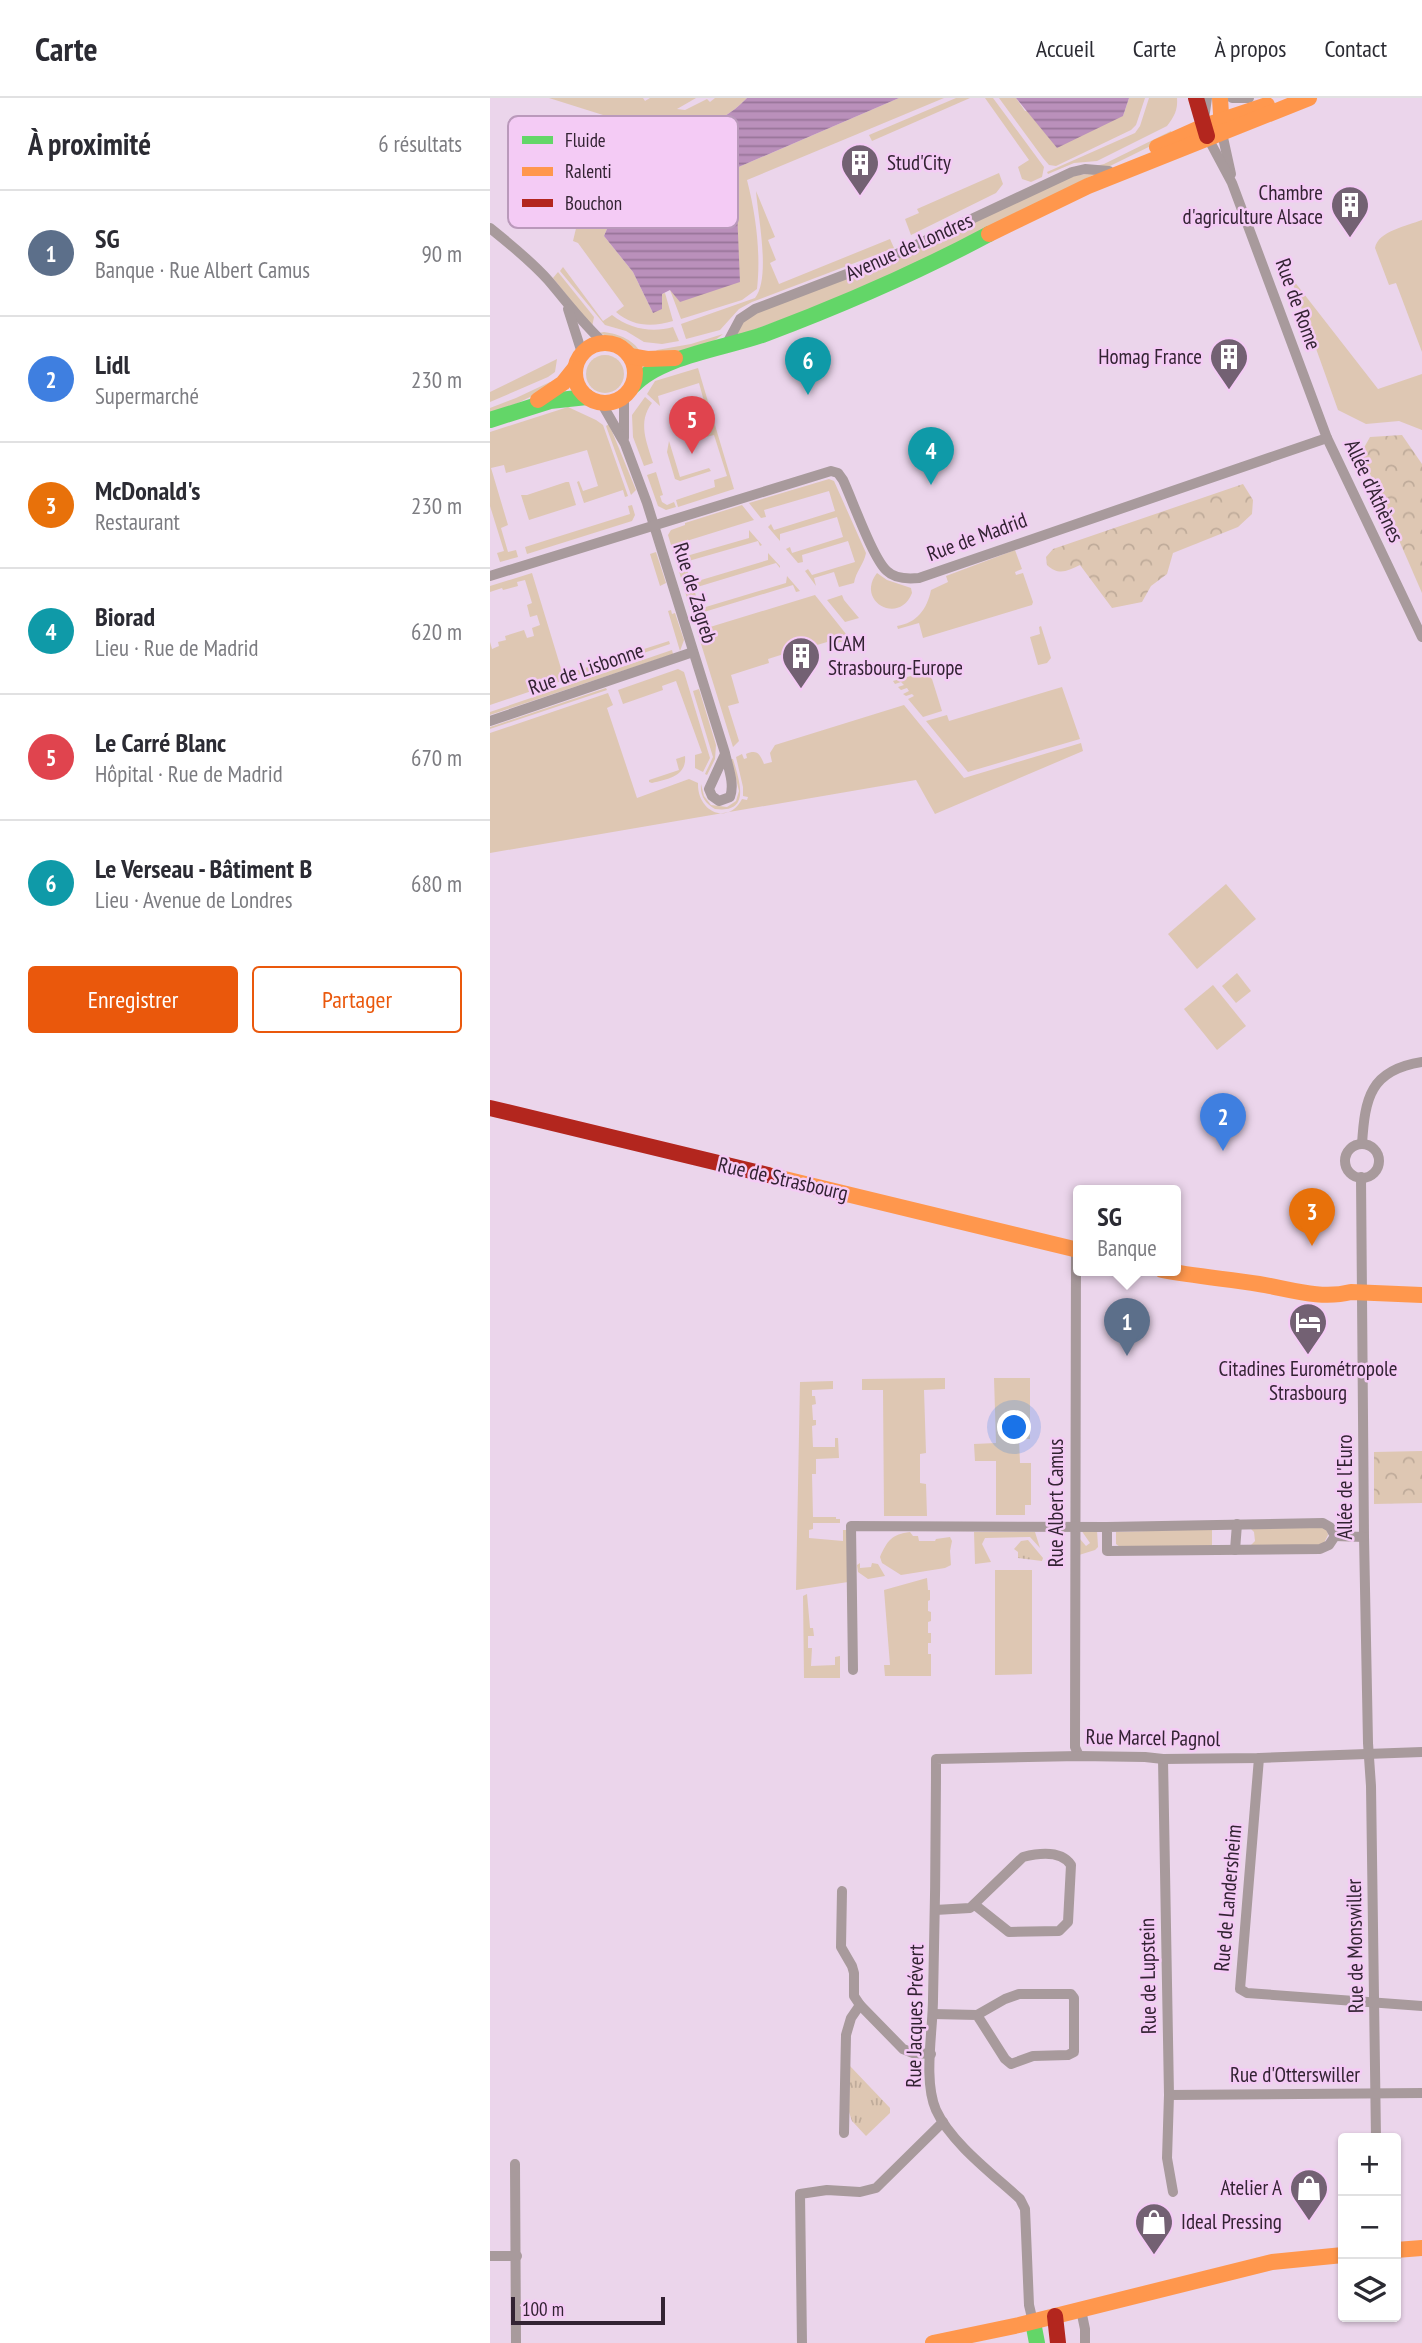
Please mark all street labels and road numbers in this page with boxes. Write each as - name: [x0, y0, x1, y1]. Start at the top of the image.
- street label: Avenue de Londres: [841, 206, 977, 287]
- street label: Rue de Rome: [1270, 254, 1327, 353]
- street label: Allée d'Athènes: [1339, 435, 1410, 547]
- street label: Rue de Madrid: [923, 506, 1031, 567]
- street label: Rue de Zagreb: [667, 539, 724, 647]
- street label: Rue de Lisbonne: [525, 636, 647, 701]
- street label: Rue de Strasbourg: [715, 1150, 851, 1207]
- street label: Allée de l'Euro: [1331, 1434, 1358, 1540]
- street label: Rue Albert Camus: [1042, 1439, 1069, 1567]
- street label: Rue Marcel Pagnol: [1086, 1723, 1221, 1752]
- street label: Rue de Landersheim: [1208, 1823, 1247, 1973]
- street label: Rue de Monswiller: [1340, 1878, 1369, 2013]
- street label: Rue de Lupstein: [1133, 1918, 1162, 2034]
- street label: Rue Jacques Prévert: [900, 1944, 929, 2088]
- street label: Rue d'Otterswiller: [1230, 2061, 1360, 2088]

